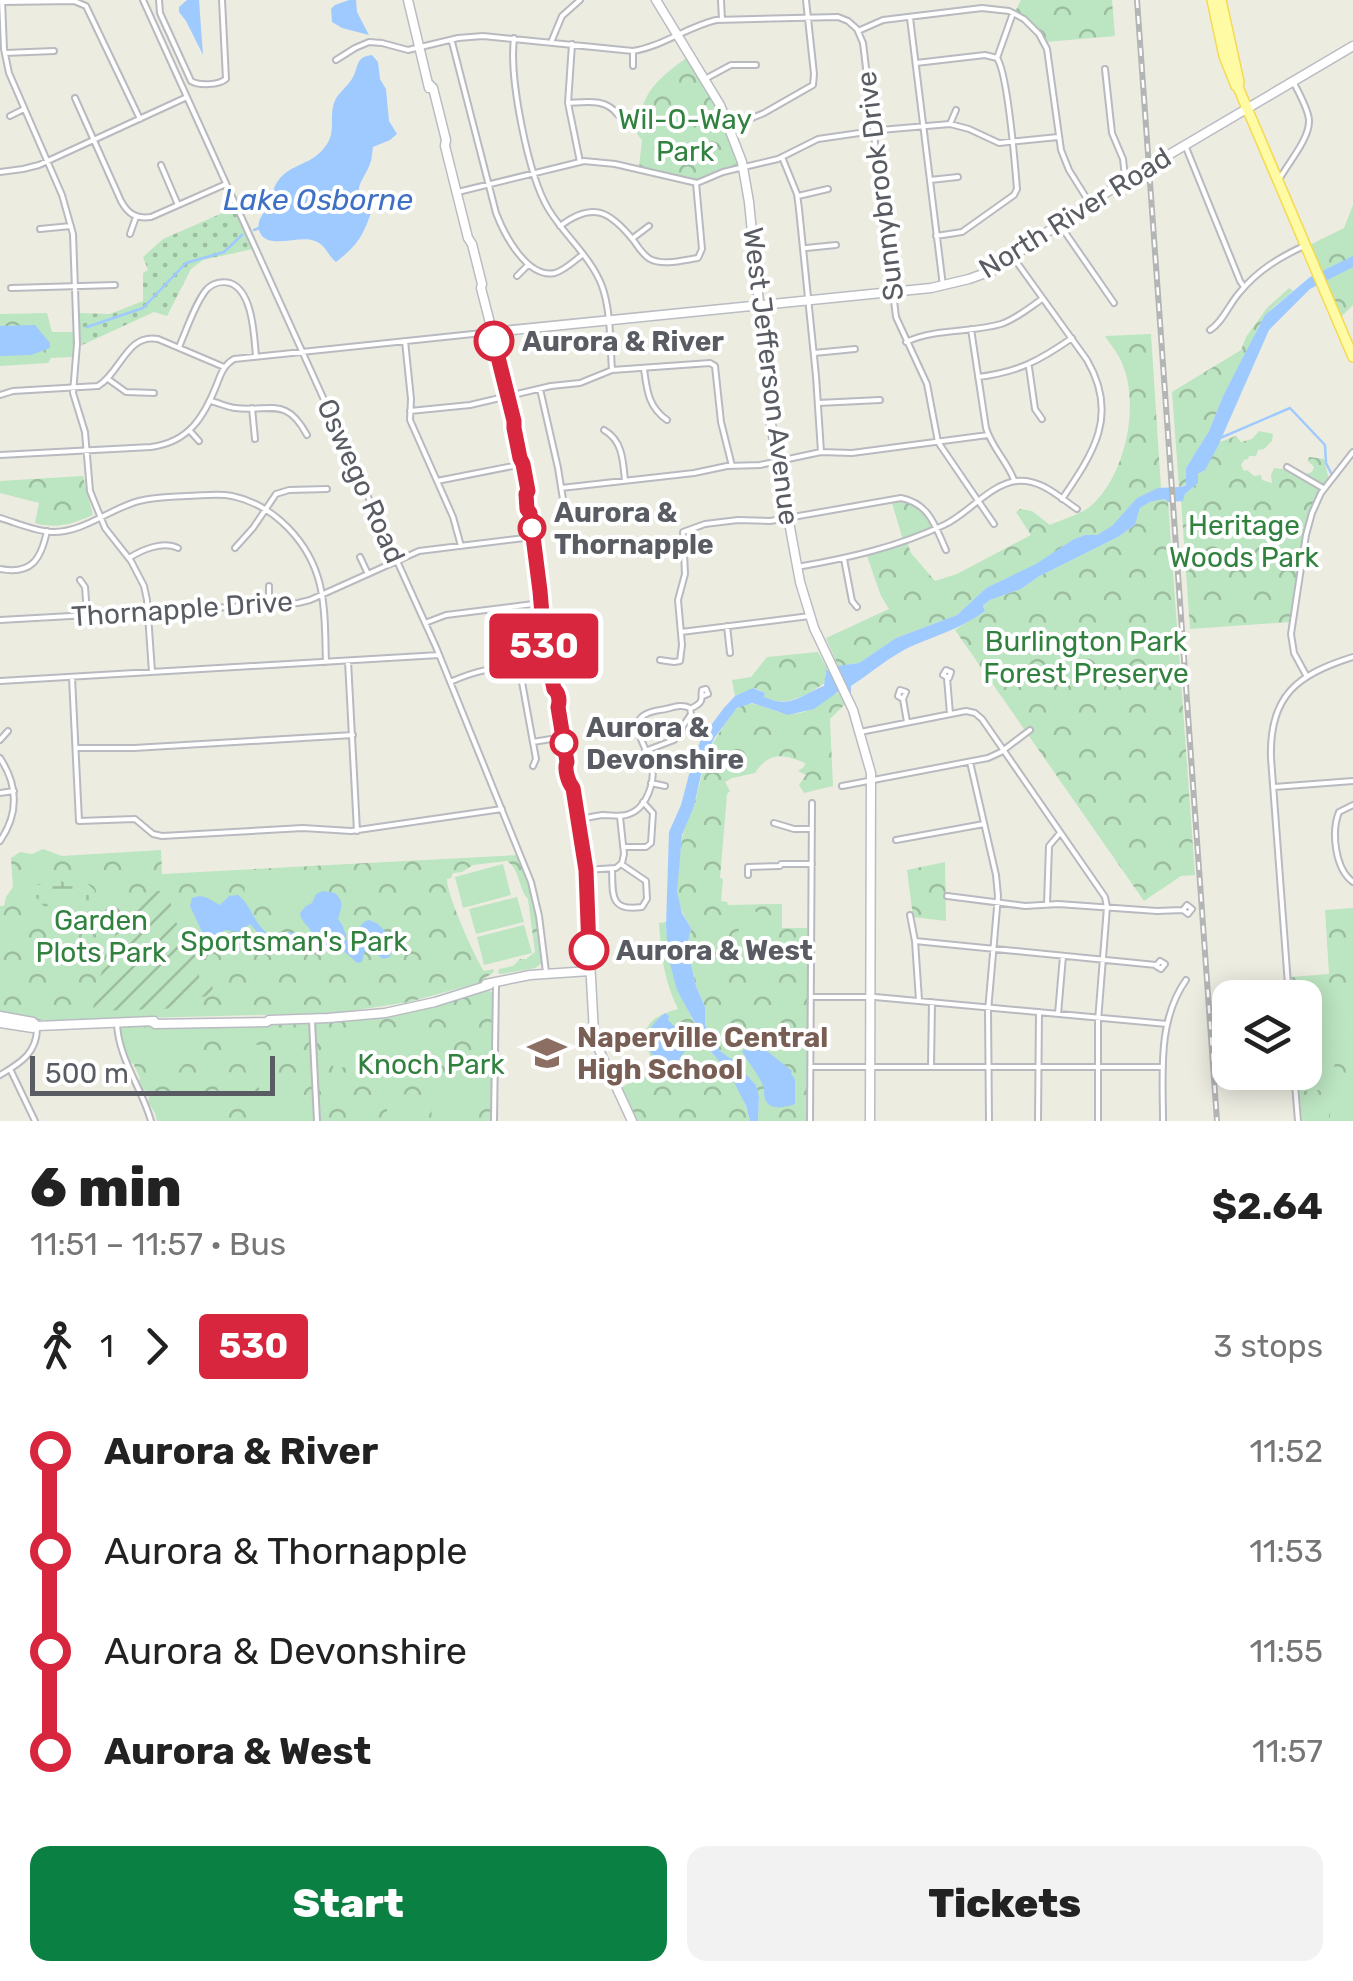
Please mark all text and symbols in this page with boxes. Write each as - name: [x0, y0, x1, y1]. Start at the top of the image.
- street label: Sunnybrook Drive: [850, 69, 910, 303]
- park label: Wil-O-Way Park: [618, 103, 752, 168]
- street label: North River Road: [973, 141, 1177, 285]
- water label: Lake Osborne: [223, 182, 413, 218]
- street label: West Jefferson Avenue: [736, 225, 806, 527]
- marker: Aurora & River: [475, 322, 513, 360]
- place label: Aurora & River: [522, 325, 724, 358]
- street label: Oswego Road: [310, 394, 412, 568]
- place label: Aurora & Thornapple: [554, 496, 714, 561]
- park label: Heritage Woods Park: [1169, 509, 1320, 574]
- marker: Aurora & Thornapple: [519, 515, 545, 541]
- street label: Thornapple Drive: [70, 585, 294, 633]
- line badge: 530: [486, 614, 602, 678]
- text: 530: [509, 625, 579, 667]
- park label: Burlington Park Forest Preserve: [983, 625, 1189, 690]
- place label: Aurora & Devonshire: [586, 711, 744, 776]
- marker: Aurora & Devonshire: [551, 730, 577, 756]
- park label: Garden Plots Park: [35, 904, 167, 969]
- park label: Sportsman's Park: [180, 925, 408, 958]
- marker: Aurora & West: [570, 931, 608, 969]
- place label: Aurora & West: [616, 934, 813, 967]
- map controls: [1212, 980, 1322, 1090]
- button: layers: [1212, 980, 1322, 1090]
- place label: Naperville Central High School: [577, 1021, 828, 1086]
- school or university icon: Naperville Central High School: [526, 1032, 568, 1074]
- park label: Knoch Park: [357, 1048, 505, 1081]
- scale bar: [30, 1051, 275, 1096]
- text: 500 m: [45, 1057, 129, 1090]
- text: 6 min: [30, 1155, 182, 1220]
- text: $2.64: [1212, 1183, 1323, 1229]
- text: 11:51 – 11:57 · Bus: [30, 1225, 286, 1263]
- icon: walk: [30, 1319, 85, 1374]
- icon: forward: [129, 1319, 184, 1374]
- text: 530: [219, 1325, 288, 1367]
- text: 1: [100, 1327, 114, 1365]
- text: 3 stops: [1213, 1327, 1323, 1365]
- text: Aurora & River: [104, 1428, 378, 1474]
- text: 11:52: [1250, 1432, 1323, 1470]
- text: Aurora & Thornapple: [104, 1528, 468, 1574]
- text: 11:53: [1249, 1532, 1323, 1570]
- text: Aurora & Devonshire: [104, 1628, 467, 1674]
- text: 11:55: [1249, 1632, 1323, 1670]
- text: Aurora & West: [104, 1728, 371, 1774]
- text: 11:57: [1252, 1732, 1323, 1770]
- button: Start: [30, 1846, 667, 1961]
- button: Tickets: [687, 1846, 1323, 1961]

